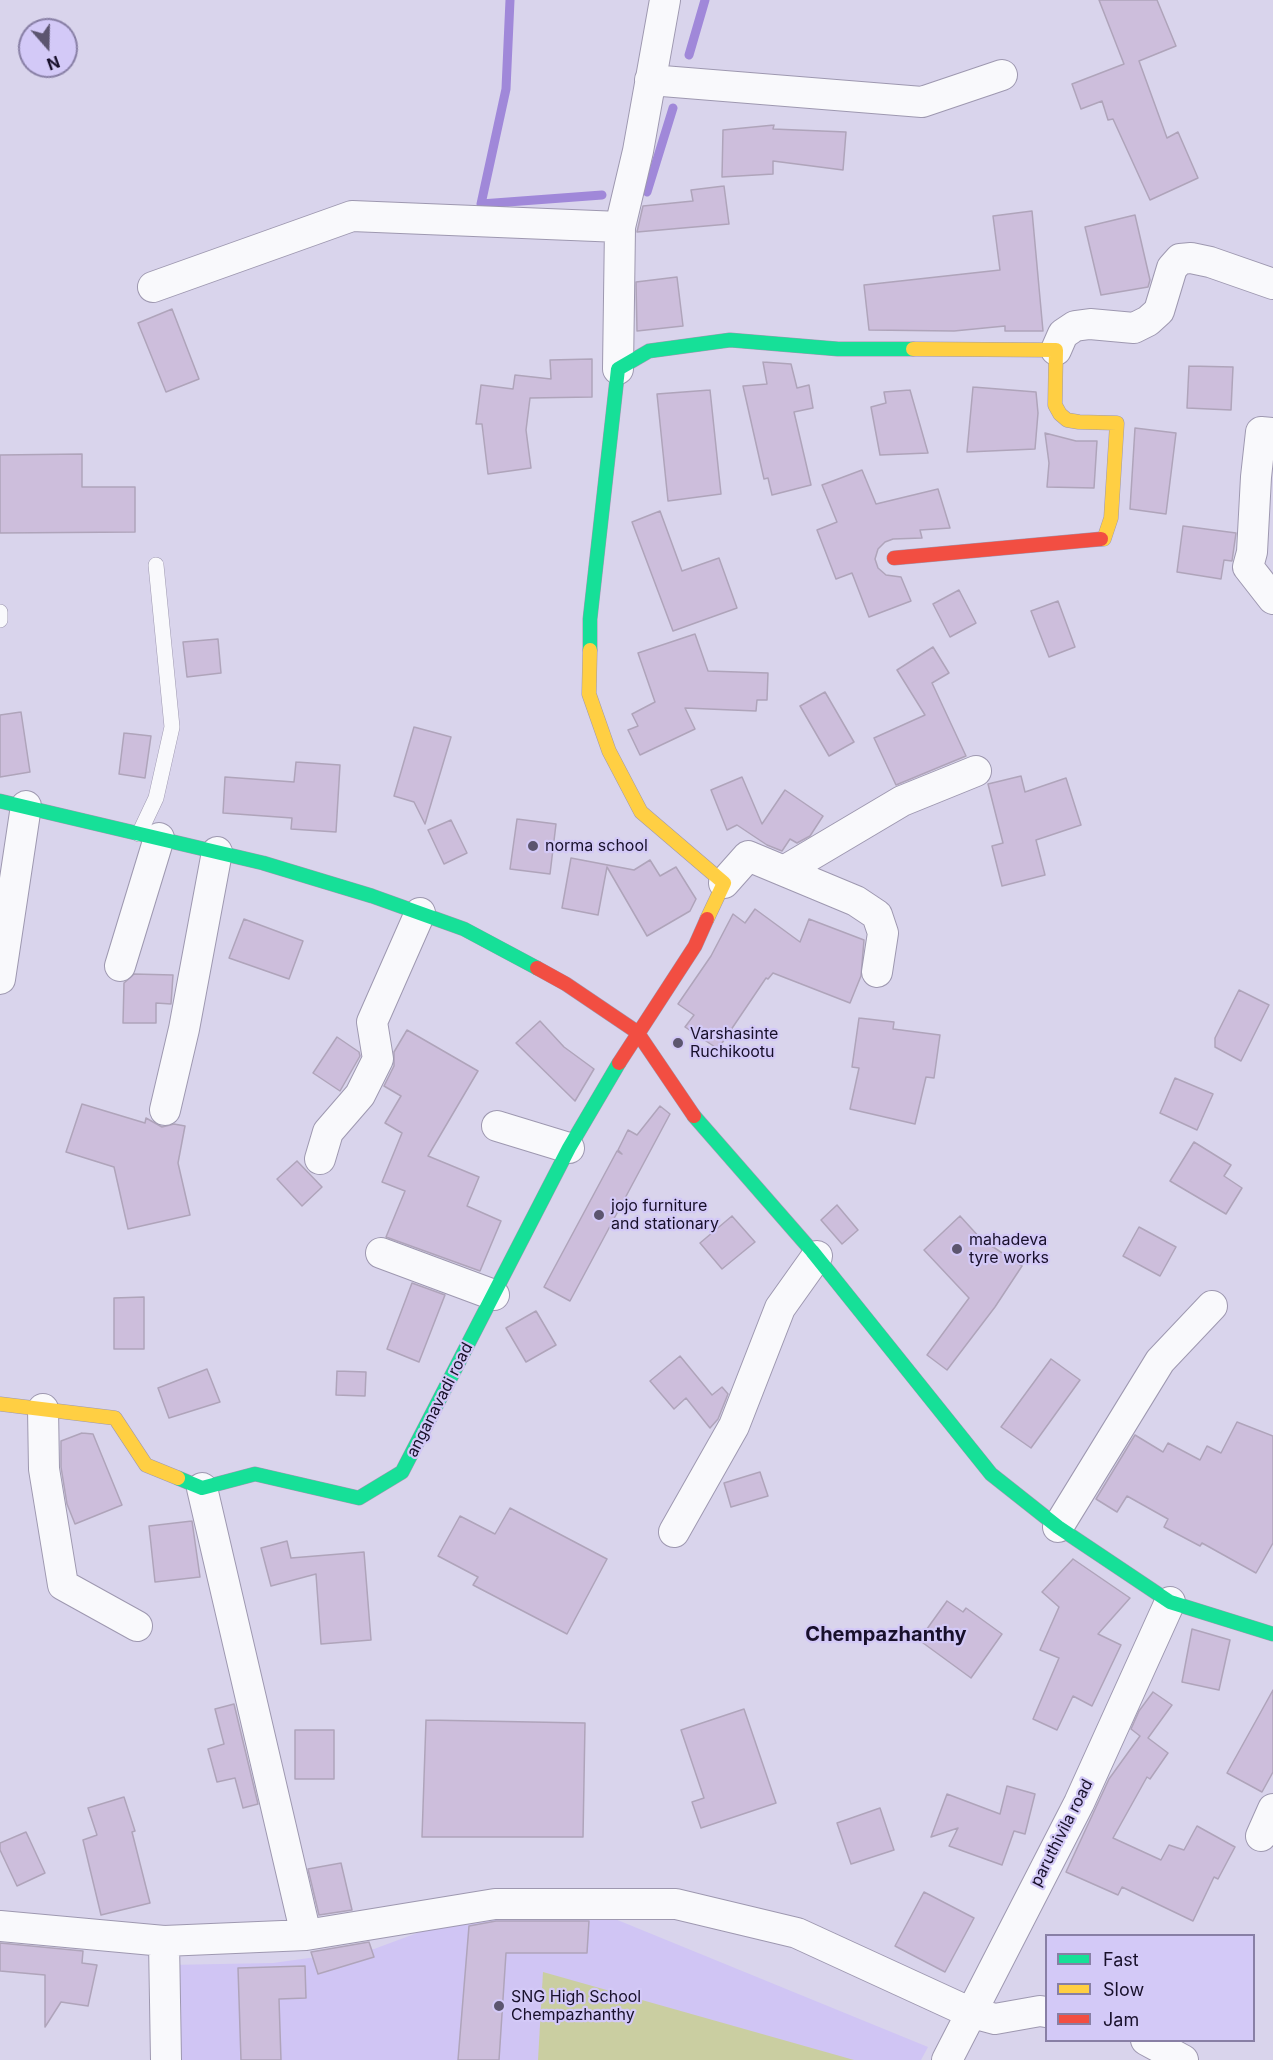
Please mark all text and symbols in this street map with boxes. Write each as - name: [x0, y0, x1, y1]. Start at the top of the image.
- north arrow: [18, 18, 78, 78]
- text: N: [44, 52, 63, 75]
- place label: norma school: [545, 836, 648, 856]
- marker: norma school: [526, 839, 540, 853]
- place label: Varshasinte Ruchikootu: [690, 1024, 778, 1062]
- marker: Varshasinte Ruchikootu: [671, 1036, 685, 1050]
- place label: jojo furniture and stationary: [611, 1196, 719, 1234]
- marker: jojo furniture and stationary: [592, 1208, 606, 1222]
- place label: mahadeva tyre works: [969, 1230, 1049, 1268]
- marker: mahadeva tyre works: [950, 1242, 964, 1256]
- street label: anganavadi road: [403, 1340, 477, 1460]
- district label: Chempazhanthy: [805, 1623, 967, 1647]
- street label: paruthivila road: [1027, 1776, 1097, 1890]
- legend: [1045, 1934, 1255, 2042]
- text: Fast: [1103, 1949, 1139, 1970]
- text: Slow: [1103, 1979, 1144, 2000]
- place label: SNG High School Chempazhanthy: [511, 1987, 641, 2025]
- marker: SNG High School Chempazhanthy: [492, 1999, 506, 2013]
- text: Jam: [1103, 2009, 1139, 2030]

